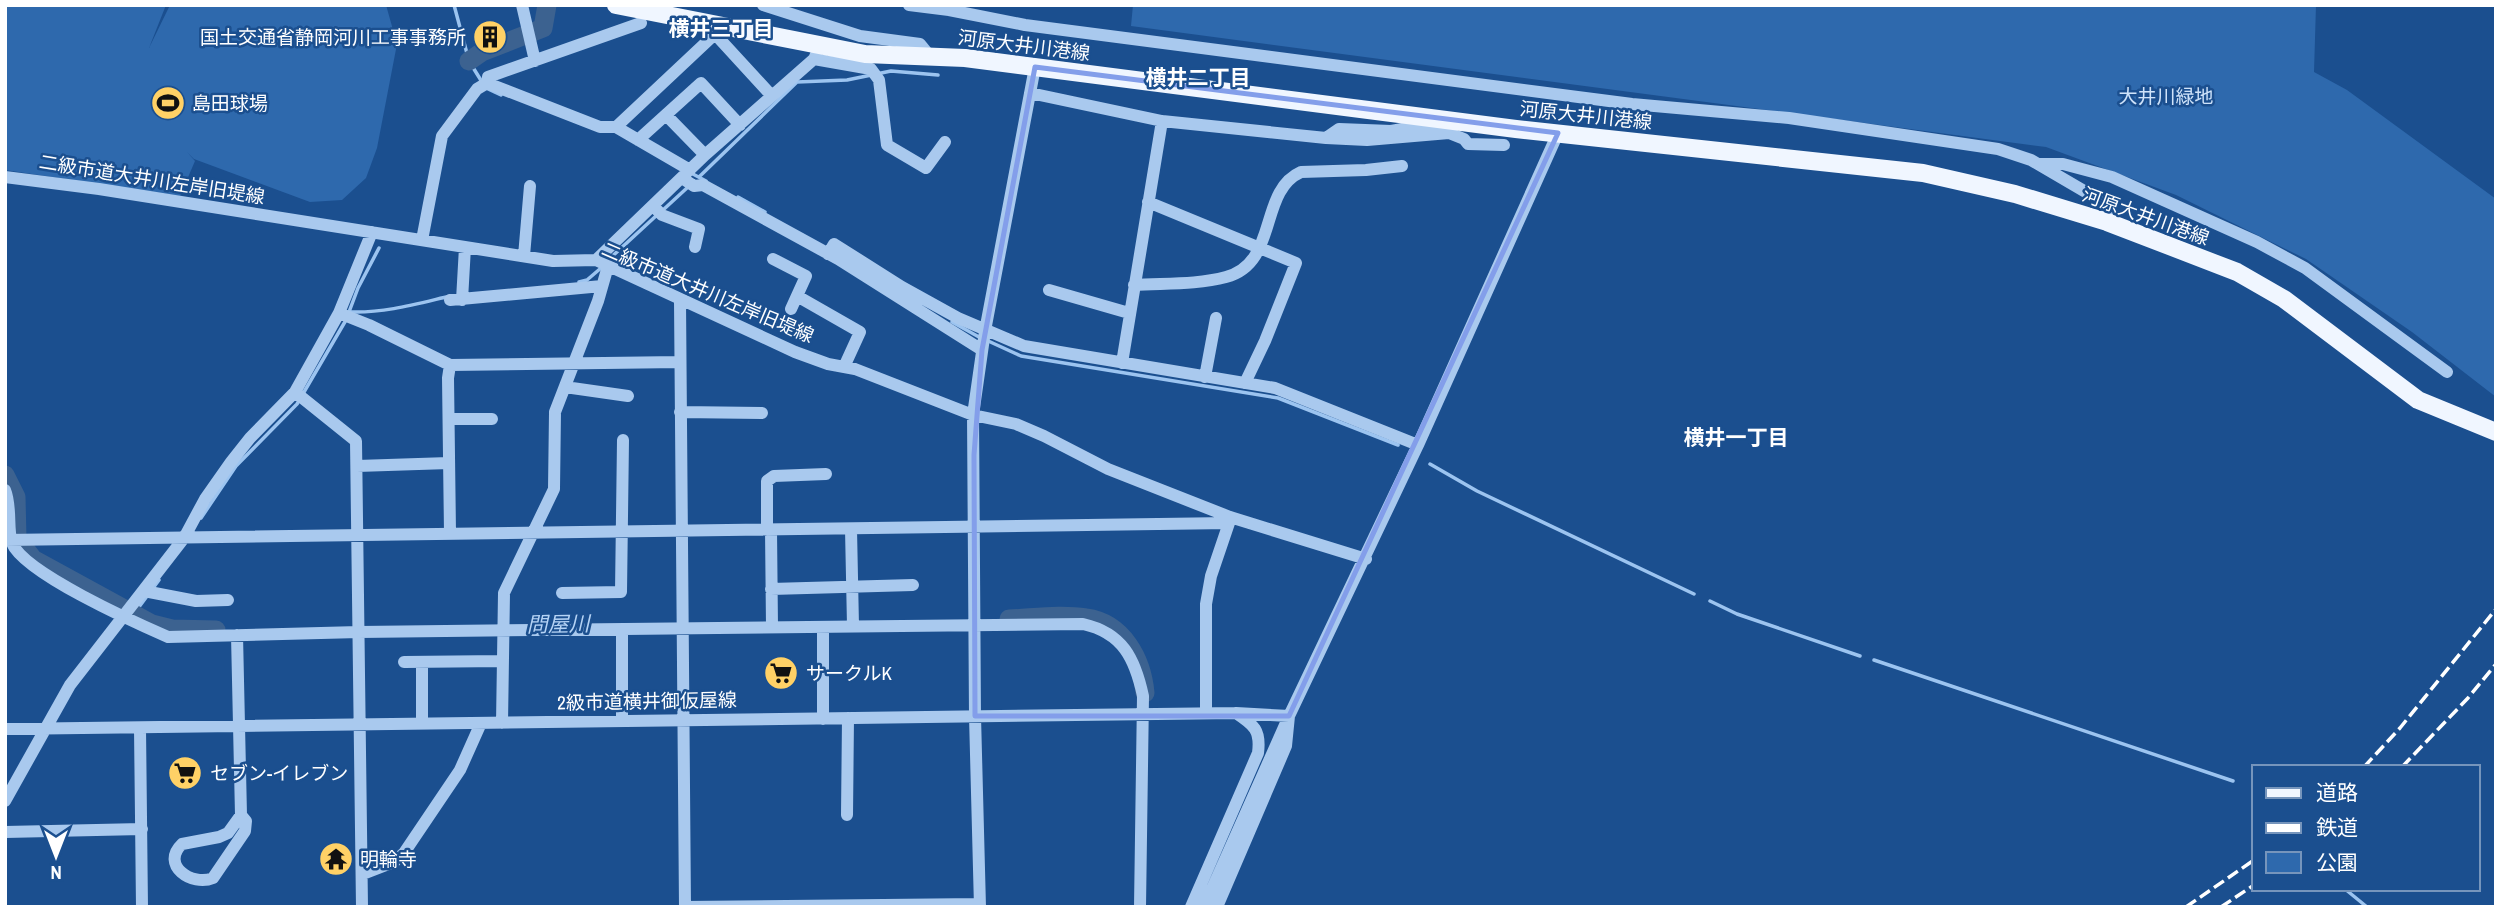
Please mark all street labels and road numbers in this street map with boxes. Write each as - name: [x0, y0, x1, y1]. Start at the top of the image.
- street label: 河原大井川港線: [956, 24, 1092, 66]
- street label: 河原大井川港線: [1518, 95, 1654, 135]
- street label: 二級市道大井川左岸旧堤線: [37, 148, 267, 210]
- street label: 河原大井川港線: [2079, 181, 2213, 251]
- street label: 二級市道大井川左岸旧堤線: [598, 235, 818, 349]
- street label: 2級市道横井御仮屋線: [557, 686, 737, 716]

